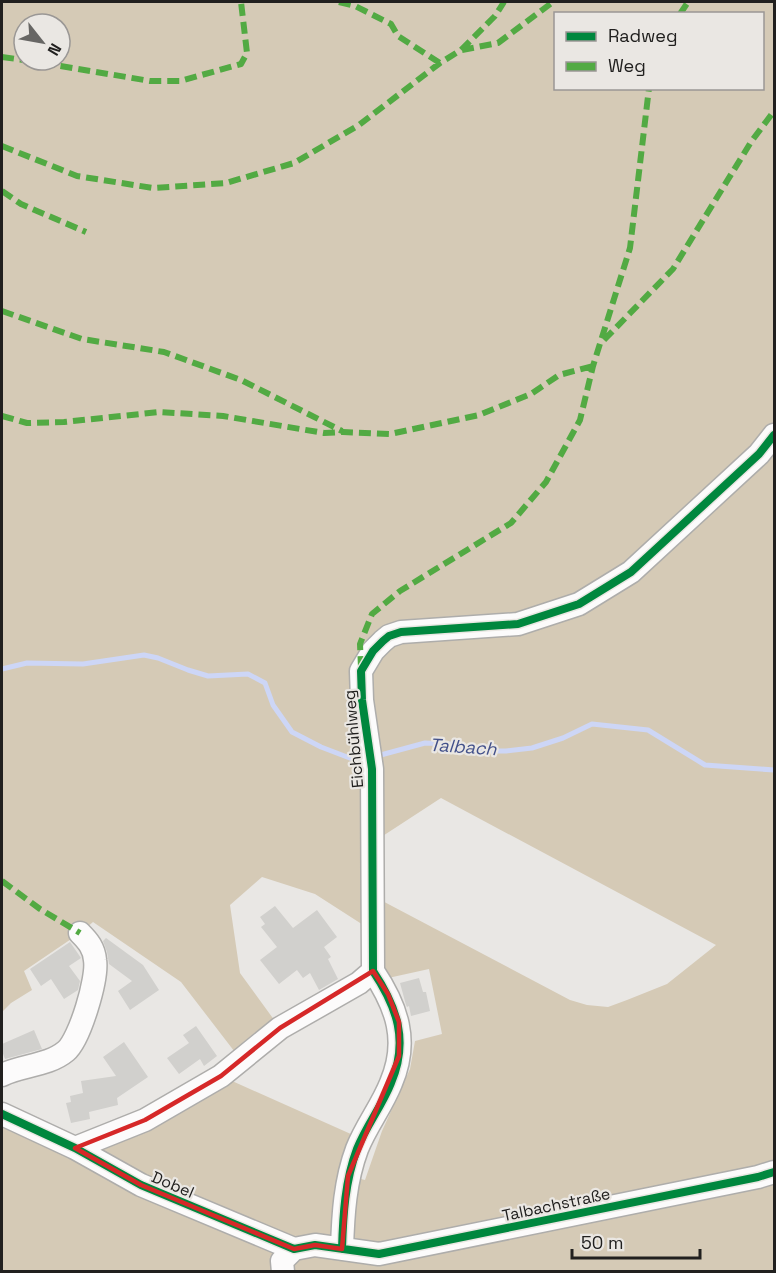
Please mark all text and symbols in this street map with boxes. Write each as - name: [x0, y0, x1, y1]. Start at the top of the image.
- north arrow: [12, 12, 72, 72]
- legend: [554, 12, 764, 90]
- text: Radweg: [608, 24, 678, 47]
- text: N: [43, 39, 66, 59]
- text: Weg: [608, 54, 646, 77]
- street label: Eichbühlweg: [339, 689, 368, 789]
- water label: Talbach: [429, 733, 498, 760]
- street label: Dobel: [148, 1166, 197, 1203]
- street label: Talbachstraße: [500, 1183, 612, 1226]
- scale bar: [572, 1222, 700, 1260]
- text: 50 m: [581, 1231, 623, 1254]

